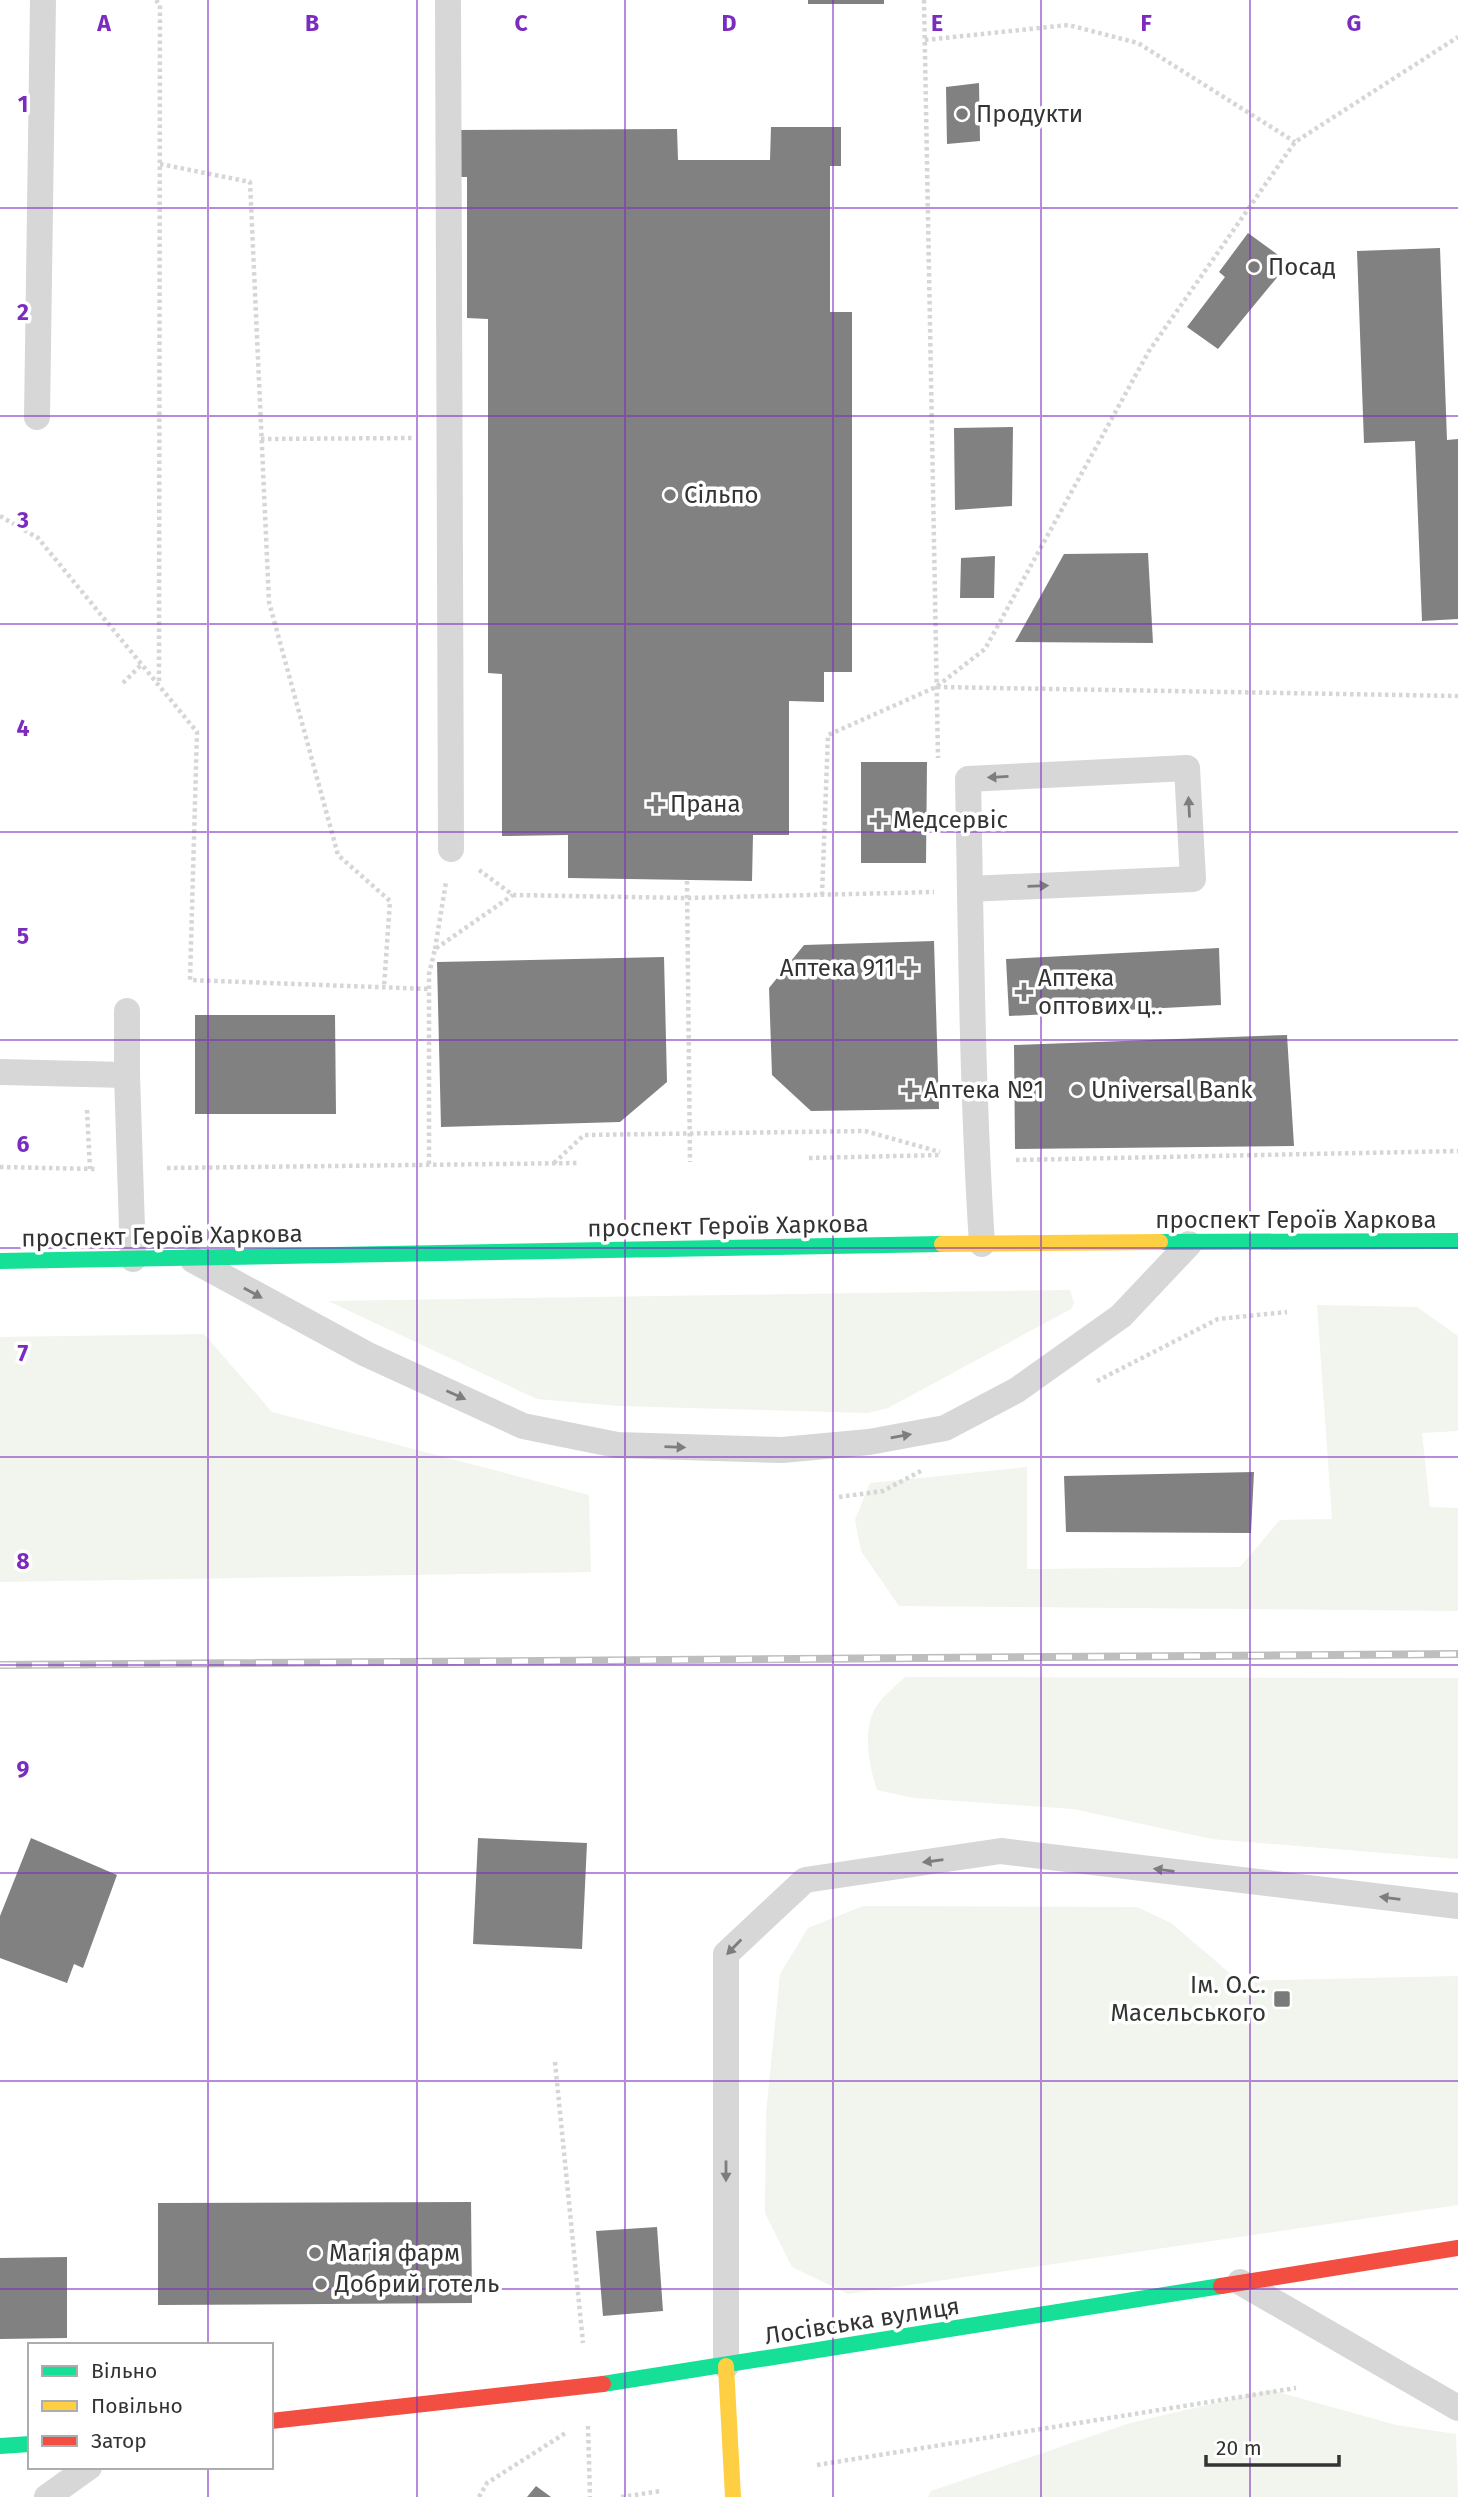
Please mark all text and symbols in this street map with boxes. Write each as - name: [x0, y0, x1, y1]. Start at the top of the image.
- text: A: [96, 9, 111, 37]
- text: B: [305, 9, 319, 37]
- text: C: [514, 9, 528, 37]
- text: D: [722, 9, 737, 37]
- text: E: [931, 9, 943, 37]
- text: F: [1140, 9, 1152, 37]
- text: G: [1347, 9, 1361, 37]
- text: 1: [18, 90, 28, 118]
- place label: Продукти: [976, 100, 1083, 128]
- marker: Продукти: [954, 106, 970, 122]
- place label: Посад: [1268, 253, 1336, 281]
- marker: Посад: [1246, 259, 1262, 275]
- text: 2: [17, 298, 29, 326]
- place label: Сільпо: [684, 481, 759, 509]
- marker: Сільпо: [662, 487, 678, 503]
- text: 3: [16, 506, 29, 534]
- text: 4: [17, 714, 30, 742]
- one-way arrow: [987, 772, 1009, 783]
- place label: Прана: [670, 790, 741, 818]
- one-way arrow: [1184, 795, 1195, 817]
- marker: Прана: [648, 796, 664, 812]
- place label: Медсервіс: [893, 806, 1008, 834]
- marker: Медсервіс: [871, 812, 887, 828]
- one-way arrow: [1028, 880, 1050, 891]
- text: 5: [17, 922, 29, 950]
- place label: Аптека 911: [780, 954, 895, 982]
- marker: Аптека 911: [901, 960, 917, 976]
- place label: Аптека оптових ц‥: [1038, 964, 1163, 1020]
- marker: Аптека оптових ц‥: [1016, 984, 1032, 1000]
- place label: Аптека №1: [924, 1076, 1044, 1104]
- place label: Universal Bank: [1091, 1076, 1253, 1104]
- marker: Аптека №1: [902, 1082, 918, 1098]
- marker: Universal Bank: [1069, 1082, 1085, 1098]
- text: 6: [17, 1130, 30, 1158]
- street label: проспект Героїв Харкова: [1155, 1206, 1437, 1234]
- street label: проспект Героїв Харкова: [587, 1210, 869, 1242]
- street label: проспект Героїв Харкова: [21, 1220, 303, 1252]
- one-way arrow: [243, 1287, 263, 1298]
- text: 7: [18, 1339, 29, 1367]
- one-way arrow: [446, 1389, 466, 1401]
- one-way arrow: [890, 1430, 912, 1441]
- one-way arrow: [664, 1441, 686, 1452]
- text: 8: [16, 1547, 30, 1575]
- text: 9: [17, 1755, 30, 1783]
- one-way arrow: [922, 1855, 944, 1866]
- one-way arrow: [1153, 1865, 1175, 1876]
- one-way arrow: [1379, 1892, 1401, 1903]
- one-way arrow: [727, 1938, 743, 1955]
- place label: Ім. О.С. Масельського: [1110, 1971, 1266, 2027]
- marker: Ім. О.С. Масельського: [1272, 1989, 1292, 2009]
- one-way arrow: [720, 2160, 732, 2182]
- place label: Магія фарм: [329, 2239, 460, 2267]
- marker: Магія фарм: [307, 2245, 323, 2261]
- place label: Добрий готель: [334, 2270, 499, 2298]
- marker: Добрий готель: [313, 2276, 329, 2292]
- street label: Лосівська вулиця: [762, 2292, 962, 2350]
- legend: [28, 2343, 273, 2469]
- text: Вільно: [91, 2358, 157, 2384]
- text: Повільно: [91, 2393, 183, 2419]
- scale bar: [1206, 2424, 1339, 2468]
- text: Затор: [91, 2428, 147, 2454]
- text: 20 m: [1216, 2435, 1262, 2461]

